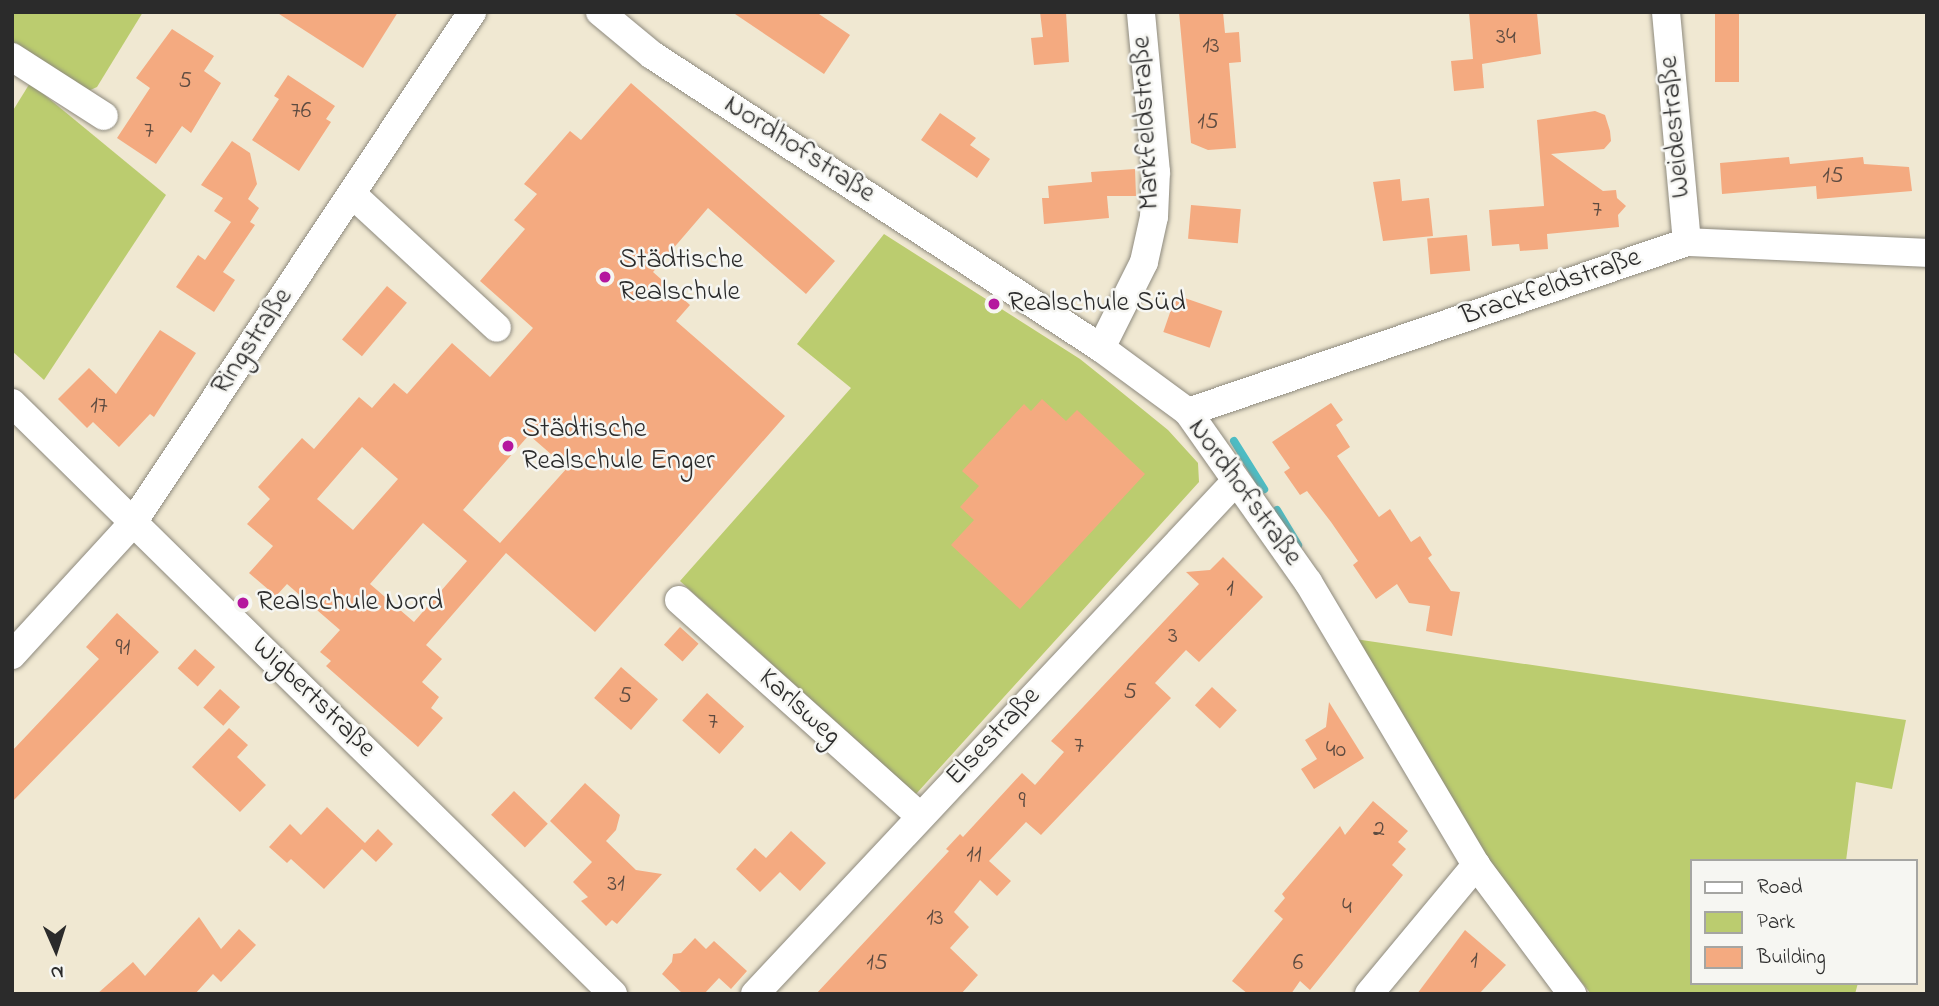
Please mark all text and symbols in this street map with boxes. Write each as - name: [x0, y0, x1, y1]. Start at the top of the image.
- house number: 34: [1496, 24, 1516, 52]
- house number: 13: [1202, 33, 1220, 61]
- street label: Markfeldstraße: [1126, 35, 1168, 211]
- street label: Weidestraße: [1653, 55, 1699, 199]
- house number: 5: [178, 68, 192, 96]
- street label: Nordhofstraße: [717, 89, 881, 211]
- house number: 76: [291, 98, 311, 126]
- house number: 15: [1197, 109, 1219, 137]
- house number: 7: [144, 118, 154, 146]
- house number: 15: [1822, 163, 1844, 191]
- house number: 7: [1592, 197, 1602, 225]
- street label: Brackfeldstraße: [1457, 242, 1645, 334]
- place label: Städtische Realschule: [619, 244, 743, 310]
- marker: Städtische Realschule: [597, 269, 613, 285]
- street label: Ringstraße: [205, 282, 301, 402]
- place label: Realschule Süd: [1008, 287, 1186, 321]
- marker: Realschule Süd: [986, 296, 1002, 312]
- house number: 17: [90, 393, 108, 421]
- place label: Städtische Realschule Enger: [522, 413, 715, 479]
- street label: Nordhofstraße: [1179, 413, 1309, 573]
- marker: Städtische Realschule Enger: [500, 438, 516, 454]
- house number: 1: [1226, 576, 1234, 604]
- place label: Realschule Nord: [257, 586, 443, 620]
- marker: Realschule Nord: [235, 595, 251, 611]
- house number: 3: [1168, 623, 1178, 651]
- street label: Wigbertstraße: [244, 630, 382, 766]
- house number: 91: [116, 635, 130, 663]
- street label: Karlsweg: [751, 662, 847, 754]
- house number: 5: [1123, 679, 1137, 707]
- street label: Elsestraße: [940, 681, 1048, 793]
- house number: 5: [618, 683, 632, 711]
- house number: 7: [708, 709, 718, 737]
- house number: 7: [1074, 733, 1084, 761]
- house number: 40: [1326, 737, 1346, 765]
- house number: 9: [1018, 788, 1026, 816]
- house number: 2: [1373, 816, 1385, 844]
- house number: 11: [966, 842, 982, 870]
- legend: [1690, 859, 1918, 985]
- house number: 31: [607, 871, 625, 899]
- text: Road: [1757, 873, 1803, 903]
- house number: 4: [1342, 894, 1352, 922]
- house number: 13: [926, 905, 944, 933]
- text: Park: [1757, 908, 1795, 938]
- north arrow: [21, 915, 91, 985]
- text: Building: [1757, 943, 1826, 973]
- house number: 1: [1470, 948, 1478, 976]
- house number: 15: [866, 950, 888, 978]
- house number: 6: [1293, 950, 1303, 978]
- text: N: [50, 958, 64, 985]

